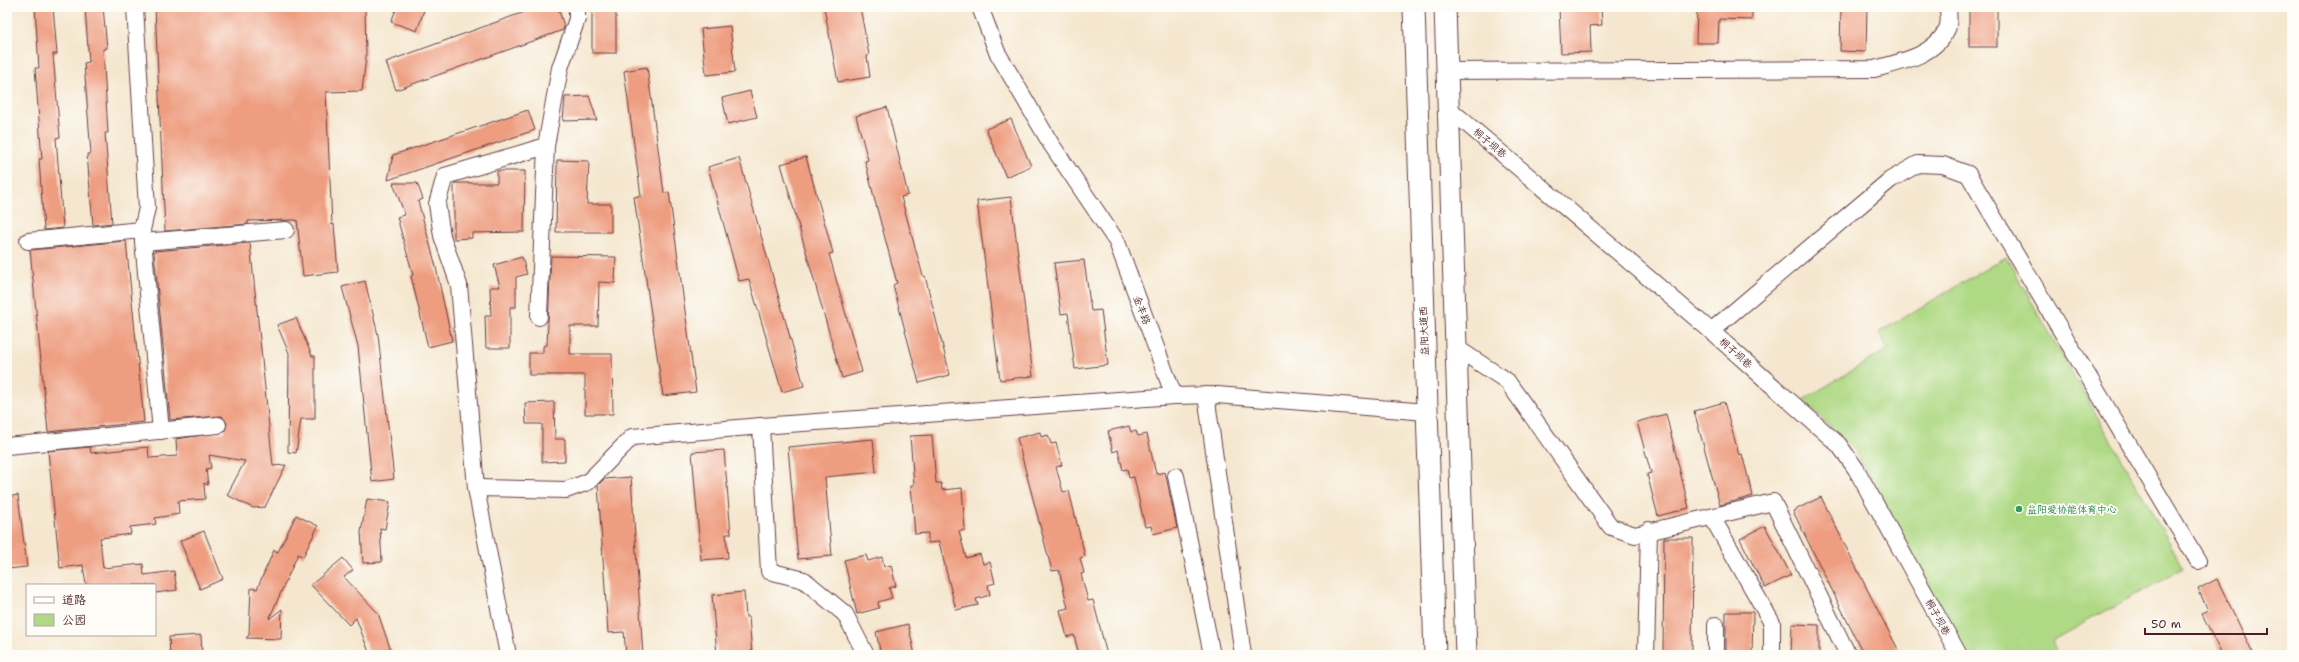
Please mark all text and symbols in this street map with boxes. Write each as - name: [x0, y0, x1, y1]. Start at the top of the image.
- street label: 桐子坝巷: [1471, 125, 1510, 161]
- street label: 金丰路: [1131, 294, 1153, 326]
- street label: 益阳大道西: [1417, 306, 1431, 356]
- street label: 桐子坝巷: [1717, 335, 1756, 372]
- place label: 益阳爱协能体育中心: [2027, 503, 2117, 516]
- marker: 益阳爱协能体育中心: [2014, 504, 2024, 514]
- legend: [26, 584, 156, 636]
- text: 道路: [62, 592, 86, 608]
- street label: 桐子坝巷: [1923, 596, 1954, 639]
- scale bar: [2145, 610, 2267, 636]
- text: 公园: [62, 612, 86, 628]
- text: 50 m: [2151, 616, 2181, 632]

